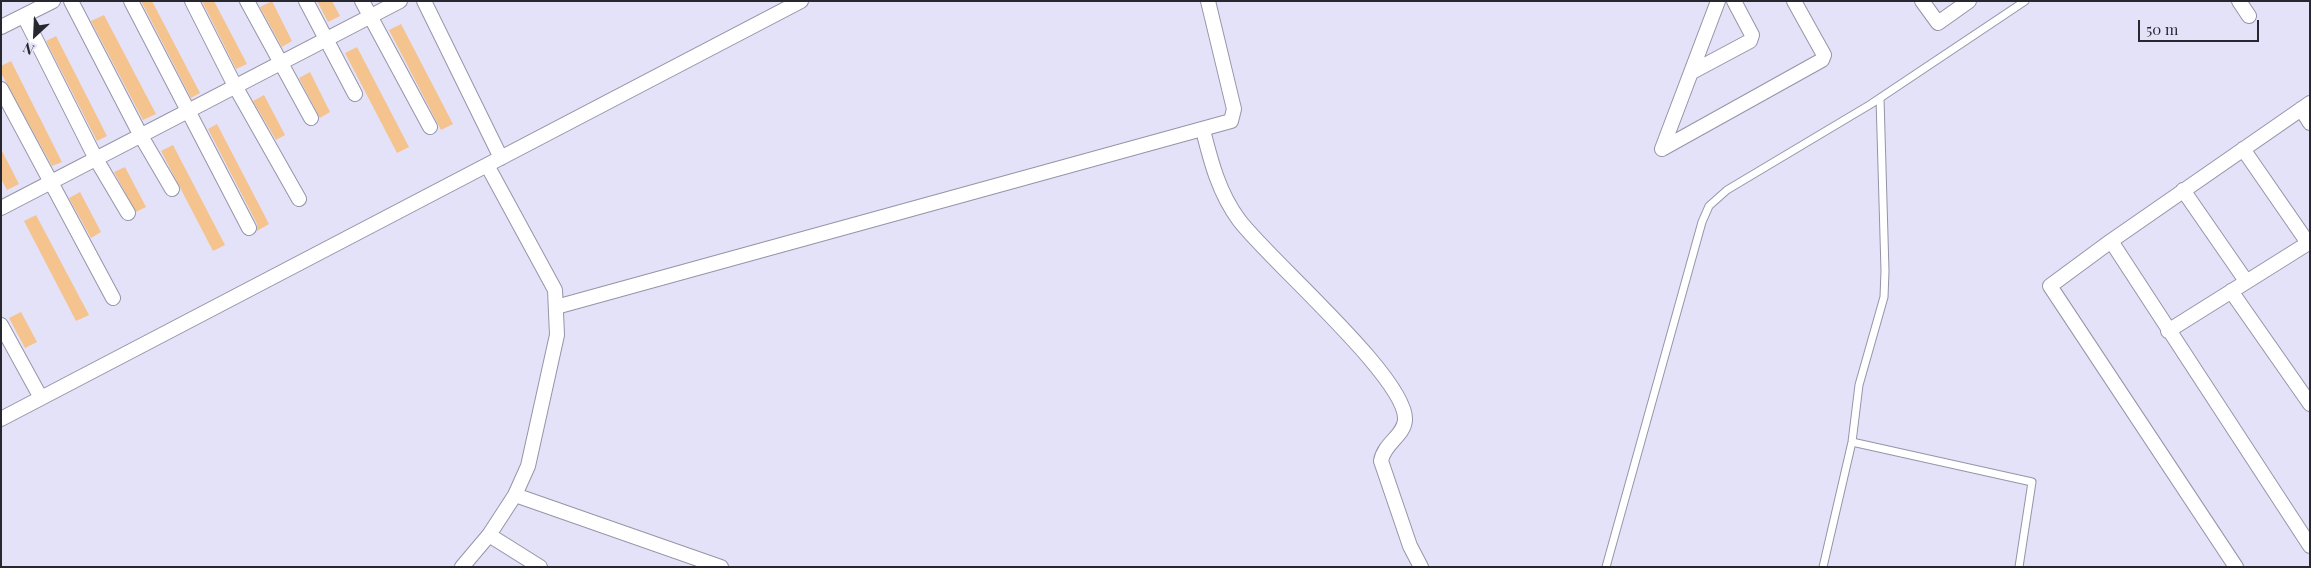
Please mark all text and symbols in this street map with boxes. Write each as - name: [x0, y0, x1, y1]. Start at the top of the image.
- north arrow: [10, 10, 60, 60]
- scale bar: [2141, 10, 2262, 42]
- text: 50 m: [2146, 19, 2178, 39]
- text: N: [20, 38, 37, 60]

